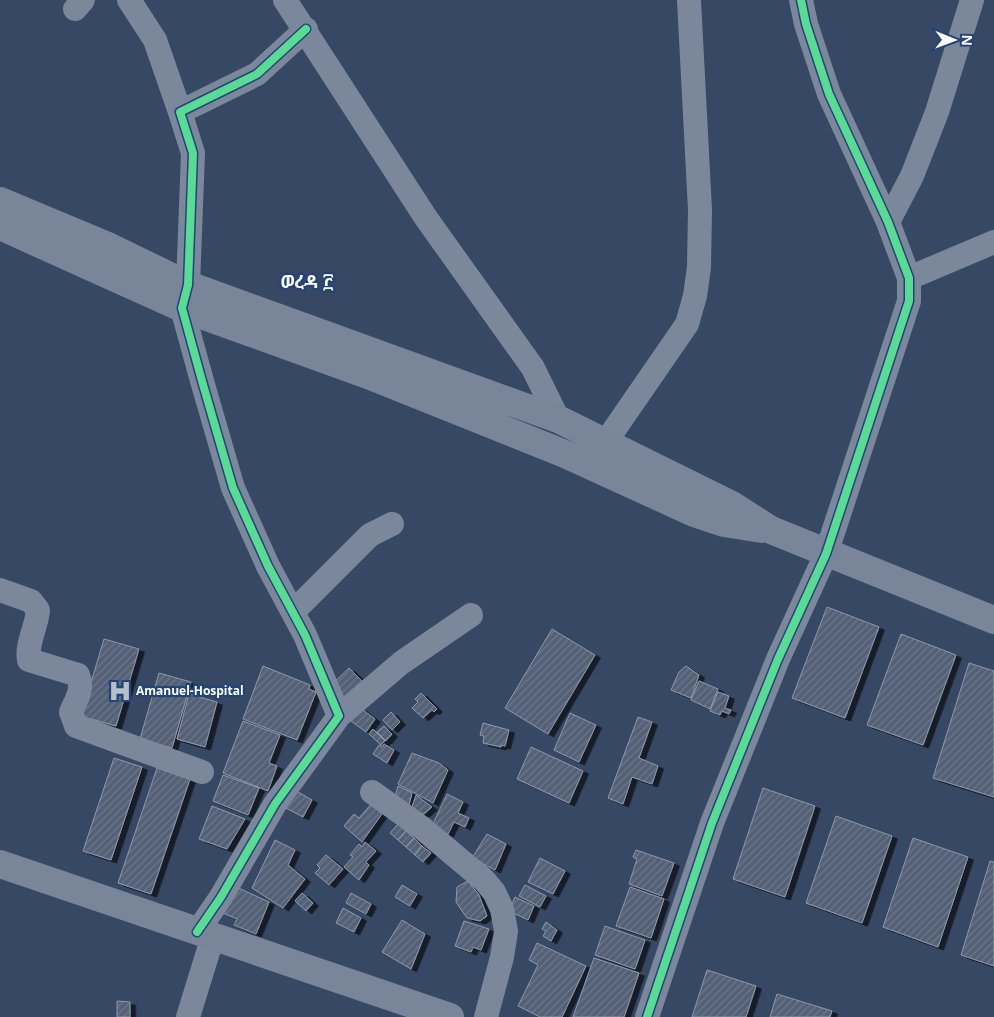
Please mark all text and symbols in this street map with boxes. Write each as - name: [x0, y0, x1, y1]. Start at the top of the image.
- north arrow: [929, 15, 979, 65]
- text: N: [958, 34, 977, 46]
- district label: ወረዳ ፫: [280, 269, 334, 293]
- hospital icon: Amanuel-Hospital: [107, 678, 133, 704]
- place label: Amanuel-Hospital: [136, 682, 244, 699]

